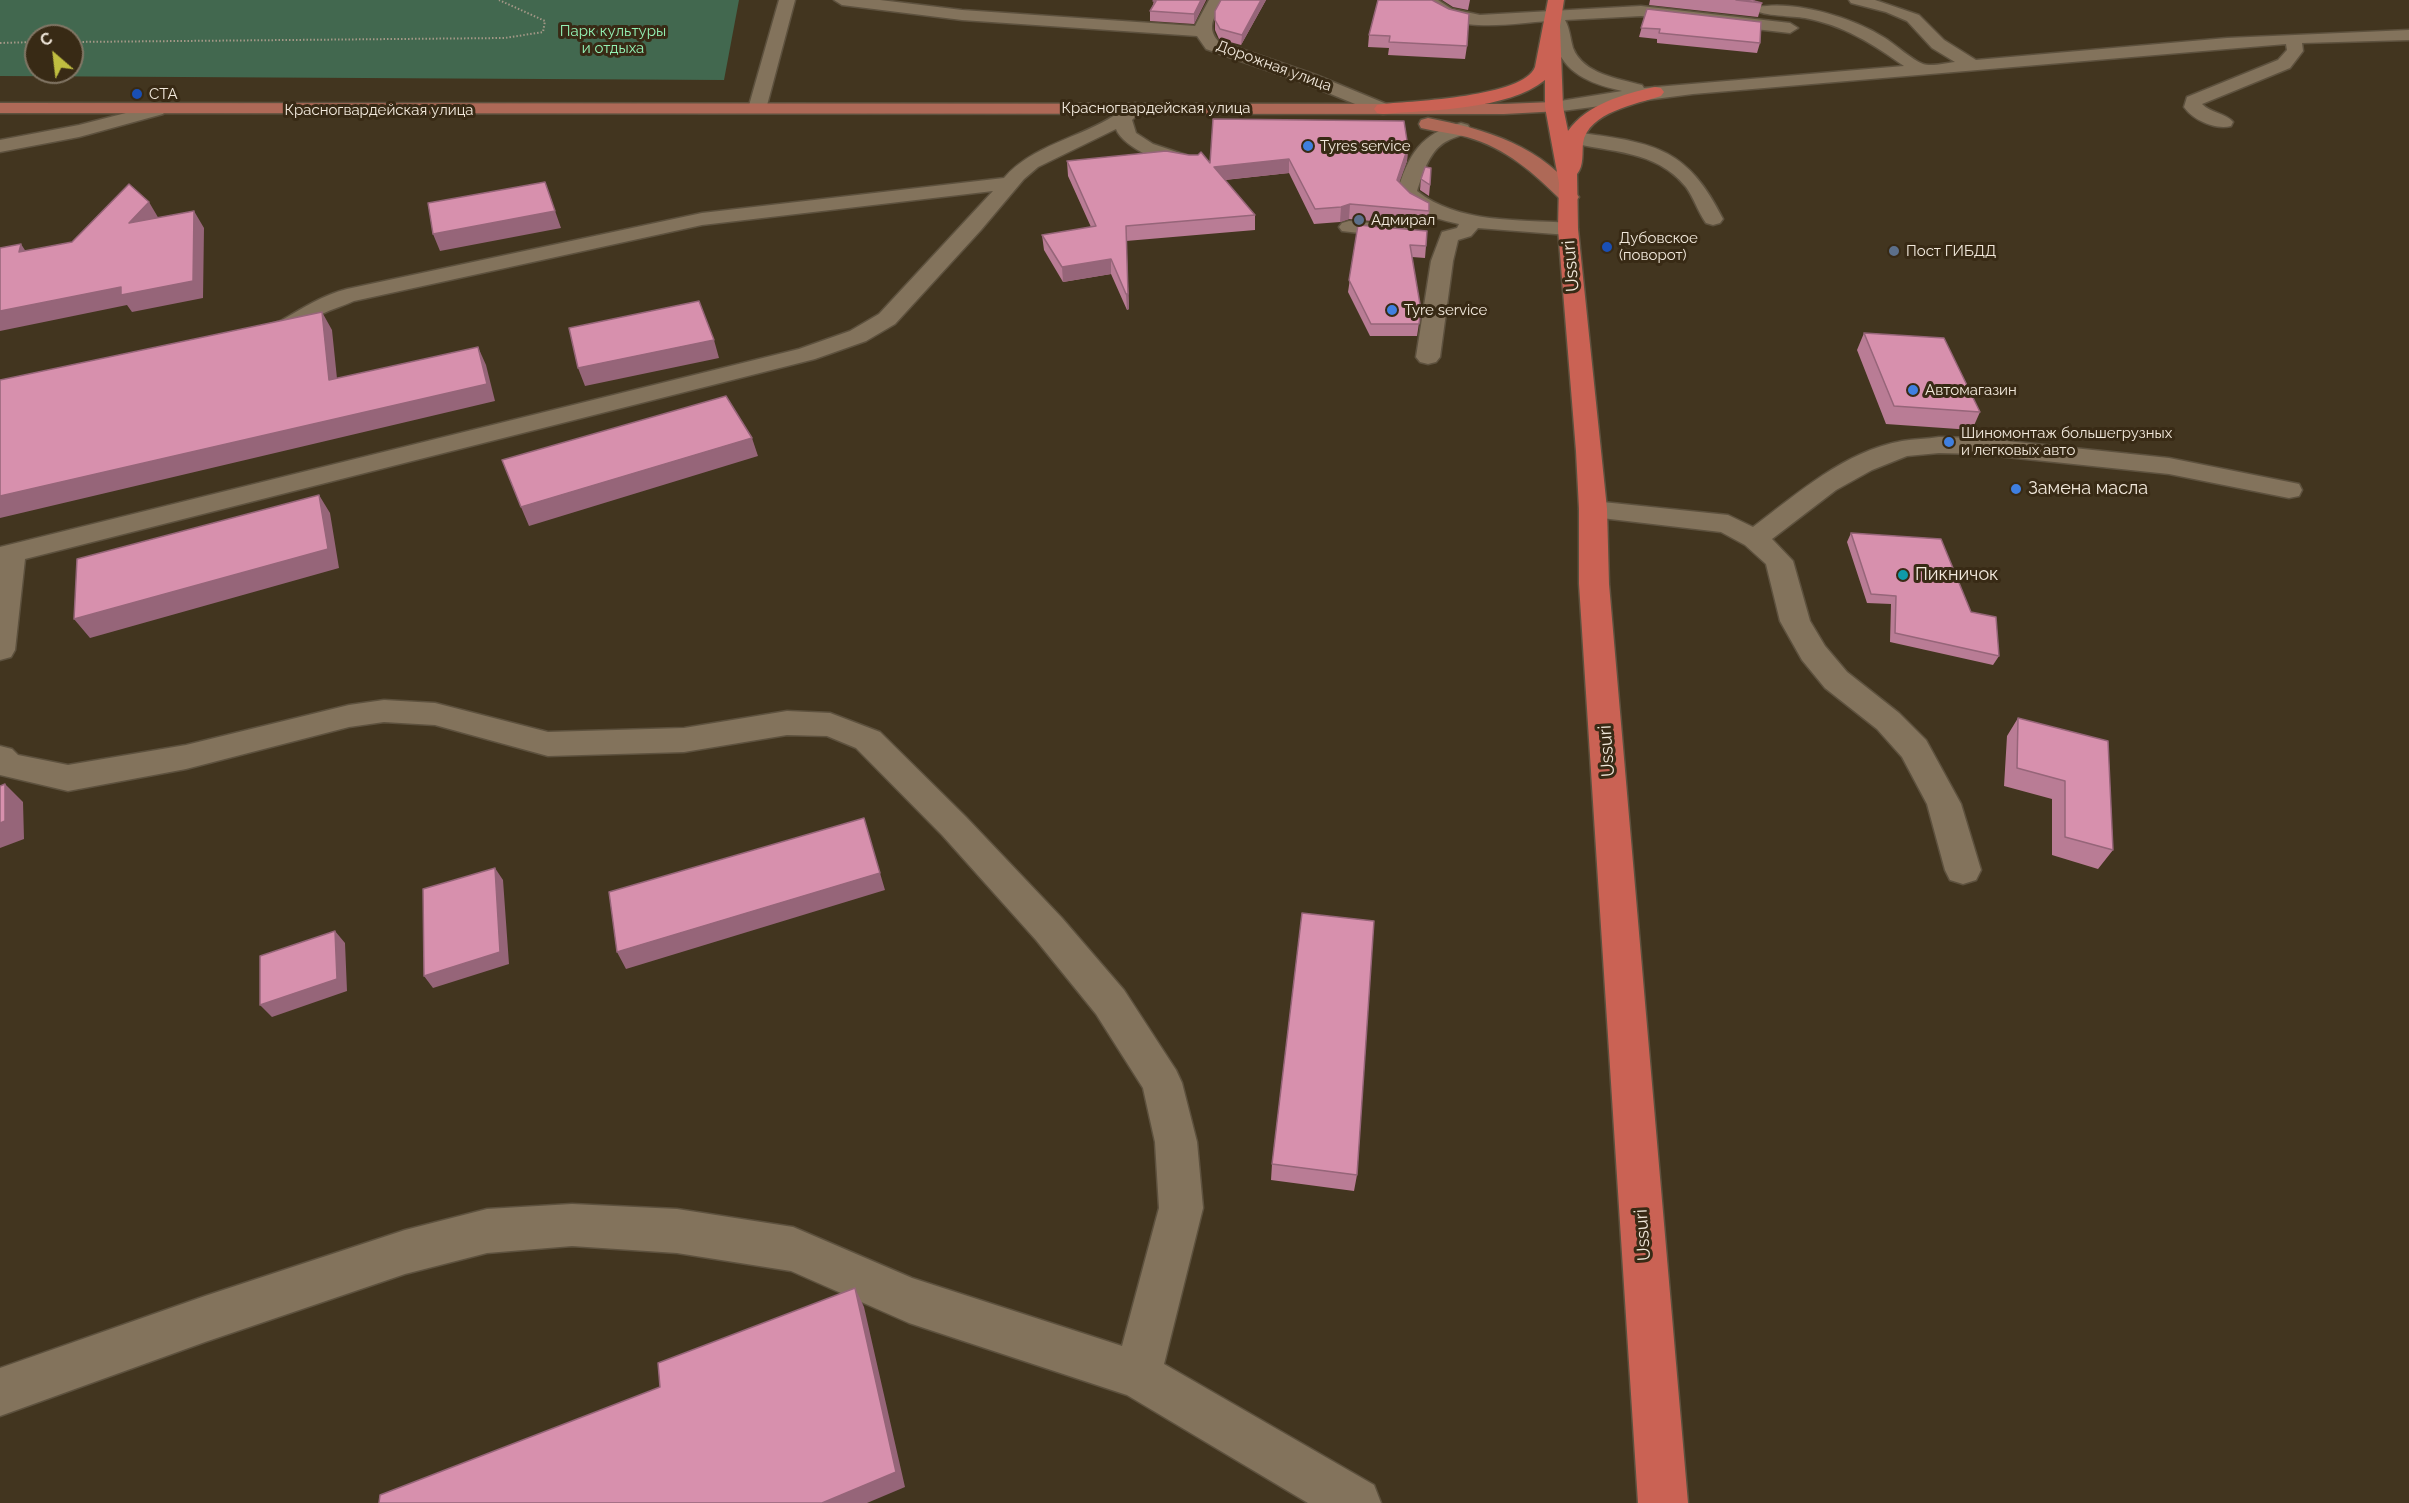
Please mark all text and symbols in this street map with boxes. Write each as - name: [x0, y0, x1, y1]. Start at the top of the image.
- park label: Парк культуры и отдыха: [560, 22, 666, 57]
- north arrow: [24, 24, 84, 84]
- text: С: [37, 28, 56, 50]
- street label: Дорожная улица: [1214, 37, 1334, 95]
- place label: СТА: [149, 85, 178, 103]
- marker: СТА: [130, 87, 144, 101]
- street label: Красногвардейская улица: [1062, 99, 1250, 117]
- street label: Красногвардейская улица: [285, 101, 473, 119]
- place label: Tyres service: [1320, 137, 1411, 155]
- marker: Tyres service: [1301, 139, 1315, 153]
- place label: Адмирал: [1371, 211, 1435, 229]
- marker: Адмирал: [1352, 213, 1366, 227]
- place label: Дубовское (поворот): [1619, 229, 1698, 264]
- street label: Ussuri: [1558, 239, 1584, 293]
- marker: Дубовское (поворот): [1600, 240, 1614, 254]
- place label: Пост ГИБДД: [1906, 242, 1996, 260]
- marker: Пост ГИБДД: [1887, 244, 1901, 258]
- place label: Tyre service: [1404, 301, 1487, 319]
- marker: Tyre service: [1385, 303, 1399, 317]
- place label: Автомагазин: [1925, 381, 2017, 399]
- marker: Автомагазин: [1906, 383, 1920, 397]
- place label: Шиномонтаж большегрузных и легковых авто: [1961, 424, 2172, 459]
- marker: Шиномонтаж большегрузных и легковых авто: [1942, 435, 1956, 449]
- place label: Замена масла: [2028, 478, 2148, 500]
- marker: Замена масла: [2009, 482, 2023, 496]
- place label: Пикничок: [1915, 564, 1998, 586]
- marker: Пикничок: [1896, 568, 1910, 582]
- street label: Ussuri: [1594, 724, 1620, 778]
- street label: Ussuri: [1630, 1208, 1656, 1262]

